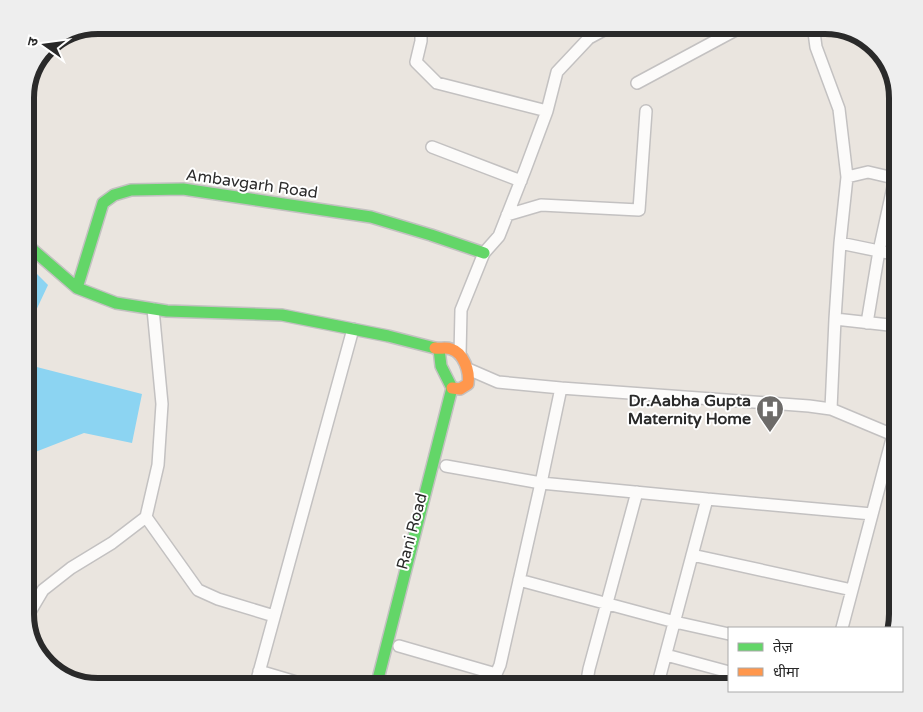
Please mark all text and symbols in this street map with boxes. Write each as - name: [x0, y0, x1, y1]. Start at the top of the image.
- north arrow: [20, 20, 70, 70]
- text: उ: [24, 35, 42, 48]
- street label: Ambavgarh Road: [185, 165, 319, 203]
- place label: Dr.Aabha Gupta Maternity Home: [628, 391, 751, 429]
- hospital icon: Dr.Aabha Gupta Maternity Home: [755, 394, 785, 433]
- street label: Rani Road: [392, 491, 432, 572]
- legend: [728, 627, 903, 692]
- text: तेज़: [773, 638, 794, 656]
- text: धीमा: [773, 663, 800, 681]

